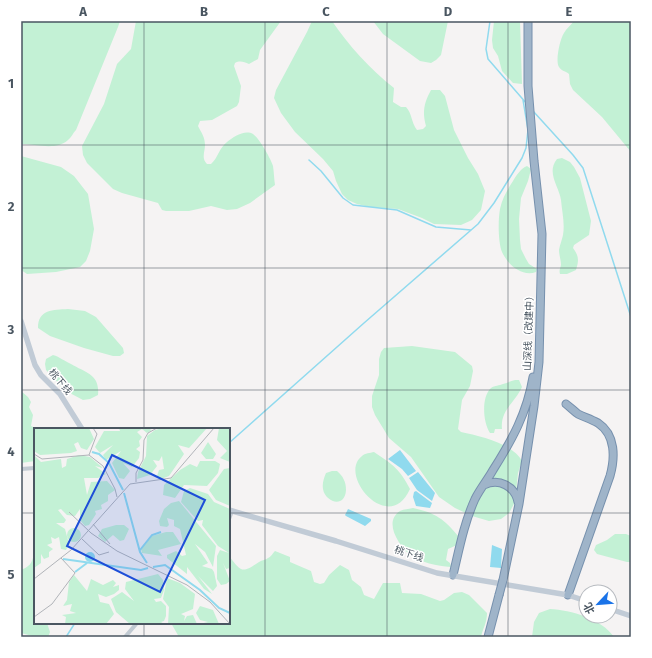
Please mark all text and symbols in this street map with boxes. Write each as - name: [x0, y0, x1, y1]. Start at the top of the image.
- text: A: [78, 4, 87, 19]
- text: B: [200, 4, 208, 19]
- text: C: [322, 4, 330, 19]
- text: D: [444, 4, 453, 19]
- text: E: [566, 4, 573, 19]
- text: 1: [8, 76, 14, 91]
- text: 2: [8, 199, 15, 214]
- street label: 山深线（改建中）: [522, 291, 536, 371]
- text: 3: [7, 322, 15, 337]
- street label: 桃下线: [46, 367, 74, 397]
- inset map: [34, 428, 230, 624]
- text: 4: [7, 444, 15, 459]
- street label: 桃下线: [393, 544, 425, 564]
- text: 5: [8, 567, 15, 582]
- north arrow: [578, 584, 618, 624]
- text: 北: [581, 600, 598, 616]

